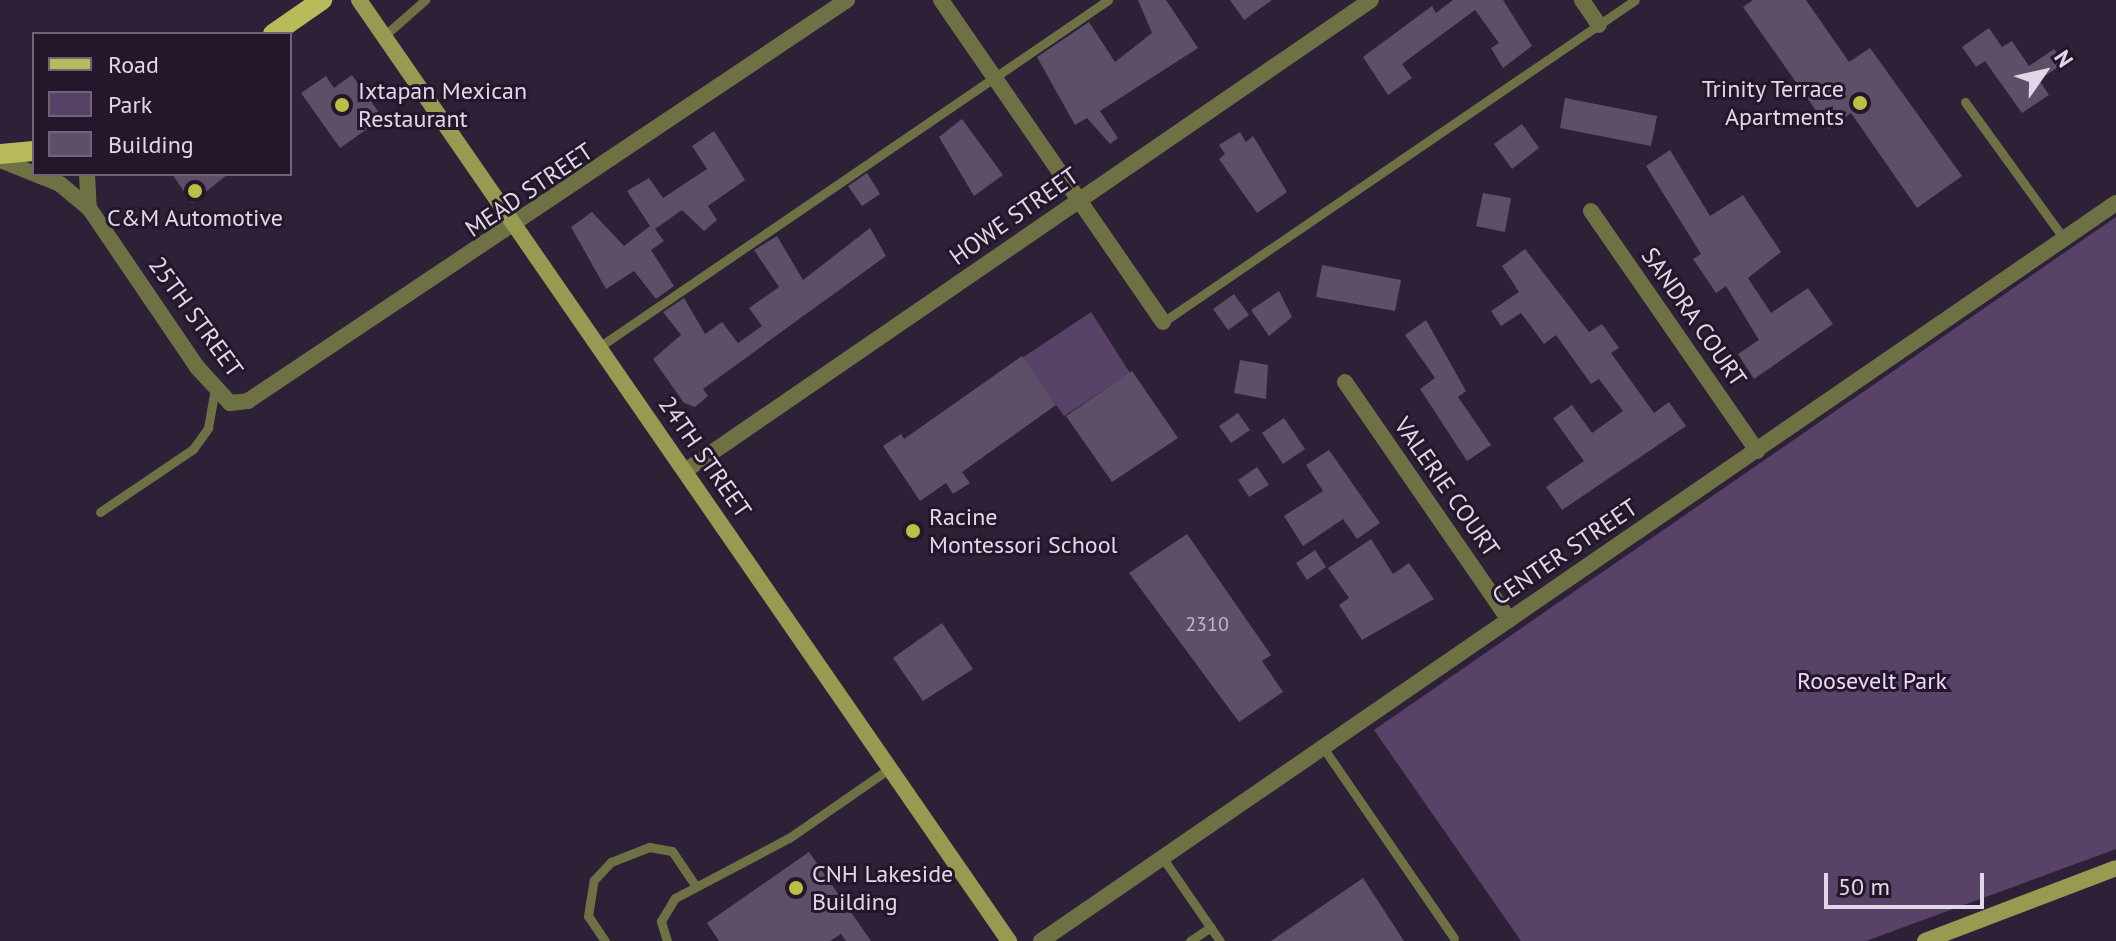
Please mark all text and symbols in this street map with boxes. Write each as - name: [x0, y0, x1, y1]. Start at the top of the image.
- legend: [32, 32, 292, 176]
- north arrow: [2004, 32, 2084, 112]
- text: N: [2048, 45, 2080, 72]
- text: Road: [108, 49, 159, 80]
- place label: Trinity Terrace Apartments: [1700, 75, 1844, 131]
- place label: Ixtapan Mexican Restaurant: [358, 77, 527, 133]
- text: Park: [108, 89, 152, 120]
- marker: Trinity Terrace Apartments: [1851, 94, 1869, 112]
- marker: Ixtapan Mexican Restaurant: [333, 96, 351, 114]
- text: Building: [108, 129, 194, 160]
- street label: MEAD STREET: [460, 137, 598, 243]
- street label: HOWE STREET: [944, 161, 1084, 271]
- marker: C&M Automotive: [186, 182, 204, 200]
- place label: C&M Automotive: [107, 204, 283, 232]
- street label: SANDRA COURT: [1635, 242, 1753, 392]
- street label: 25TH STREET: [143, 251, 249, 383]
- street label: 24TH STREET: [653, 391, 757, 523]
- street label: VALERIE COURT: [1388, 412, 1506, 562]
- street label: CENTER STREET: [1487, 493, 1643, 611]
- place label: Racine Montessori School: [929, 503, 1118, 559]
- marker: Racine Montessori School: [904, 522, 922, 540]
- house number: 2310: [1185, 612, 1229, 636]
- park label: Roosevelt Park: [1797, 667, 1947, 695]
- scale bar: [1828, 857, 1988, 907]
- place label: CNH Lakeside Building: [812, 860, 953, 916]
- text: 50 m: [1838, 871, 1890, 902]
- marker: CNH Lakeside Building: [787, 879, 805, 897]

